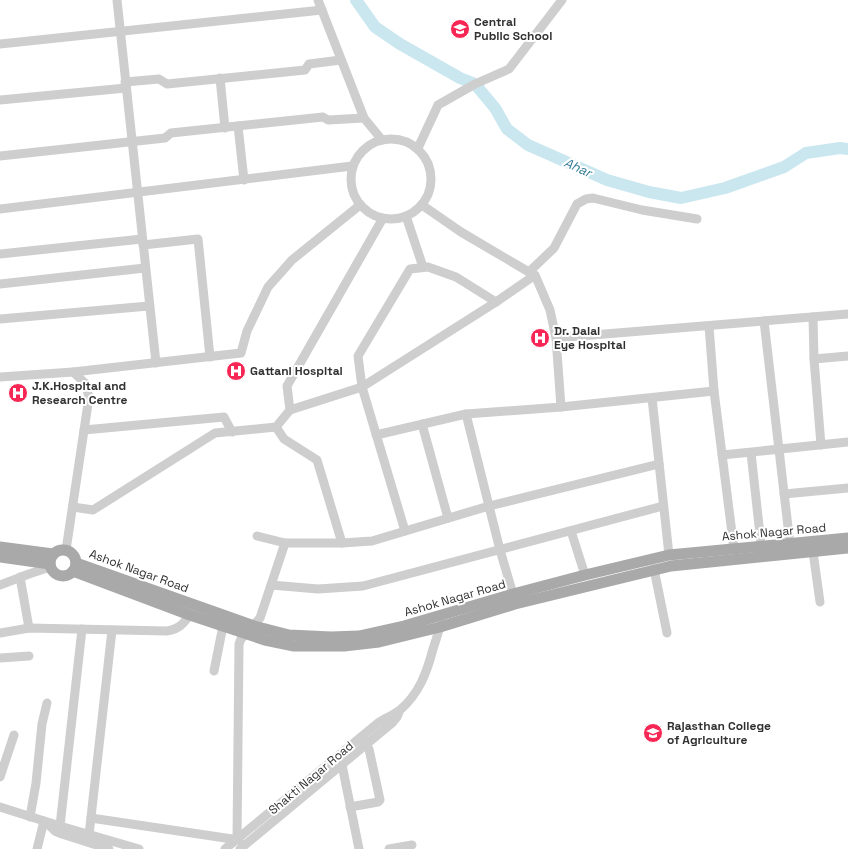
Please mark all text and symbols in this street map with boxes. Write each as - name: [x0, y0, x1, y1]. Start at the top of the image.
- place label: Central Public School: [474, 14, 552, 44]
- school or university icon: Central Public School: [449, 18, 471, 40]
- water label: Ahar: [561, 154, 596, 182]
- place label: Dr. Dalal Eye Hospital: [554, 323, 626, 353]
- hospital icon: Dr. Dalal Eye Hospital: [529, 327, 551, 349]
- hospital icon: Gattani Hospital: [225, 360, 247, 382]
- place label: Gattani Hospital: [250, 363, 343, 379]
- place label: J.K.Hospital and Research Centre: [32, 378, 128, 408]
- hospital icon: J.K.Hospital and Research Centre: [7, 382, 29, 404]
- street label: Ashok Nagar Road: [721, 519, 827, 545]
- street label: Ashok Nagar Road: [87, 546, 191, 596]
- street label: Ashok Nagar Road: [403, 576, 507, 620]
- place label: Rajasthan College of Agriculture: [667, 718, 771, 748]
- school or university icon: Rajasthan College of Agriculture: [642, 722, 664, 744]
- street label: Shakti Nagar Road: [265, 738, 357, 818]

